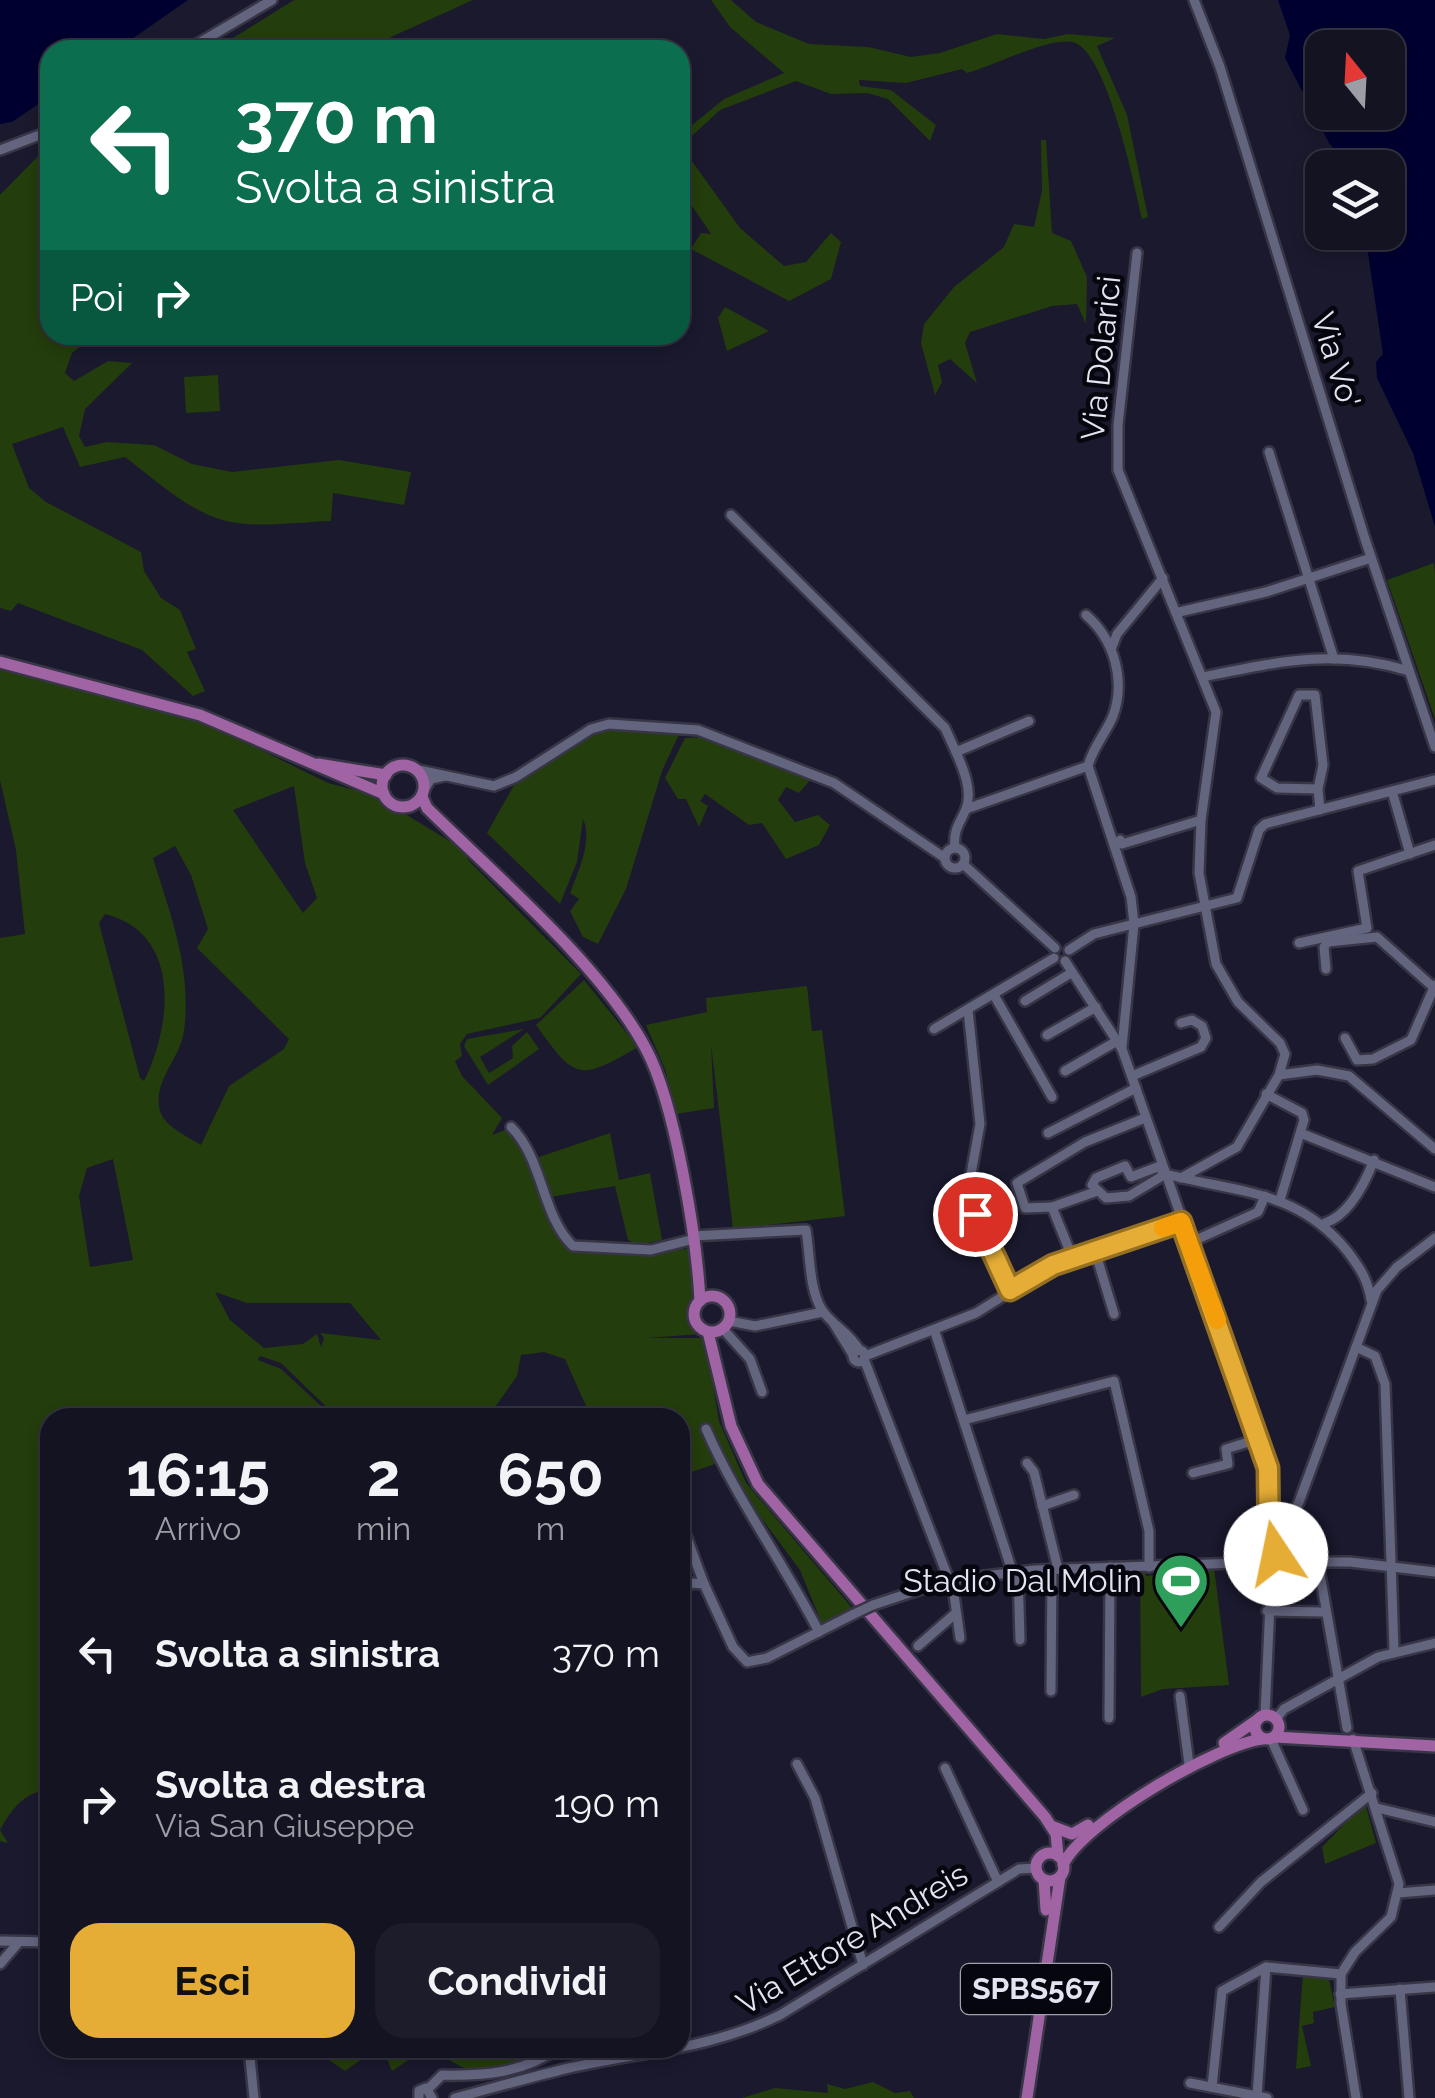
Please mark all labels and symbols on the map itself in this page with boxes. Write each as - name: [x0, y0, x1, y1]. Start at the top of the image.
- north arrow: [1305, 30, 1405, 130]
- street label: Via Dolarici: [1073, 274, 1128, 442]
- street label: Via Vo': [1305, 308, 1368, 412]
- pin: [933, 1172, 1018, 1257]
- position arrow: [1224, 1502, 1328, 1606]
- sports icon: Stadio Dal Molin: [1151, 1551, 1211, 1630]
- place label: Stadio Dal Molin: [903, 1562, 1142, 1599]
- street label: Via Ettore Andreis: [730, 1855, 974, 2022]
- road number: SPBS567: [961, 1964, 1111, 2014]

